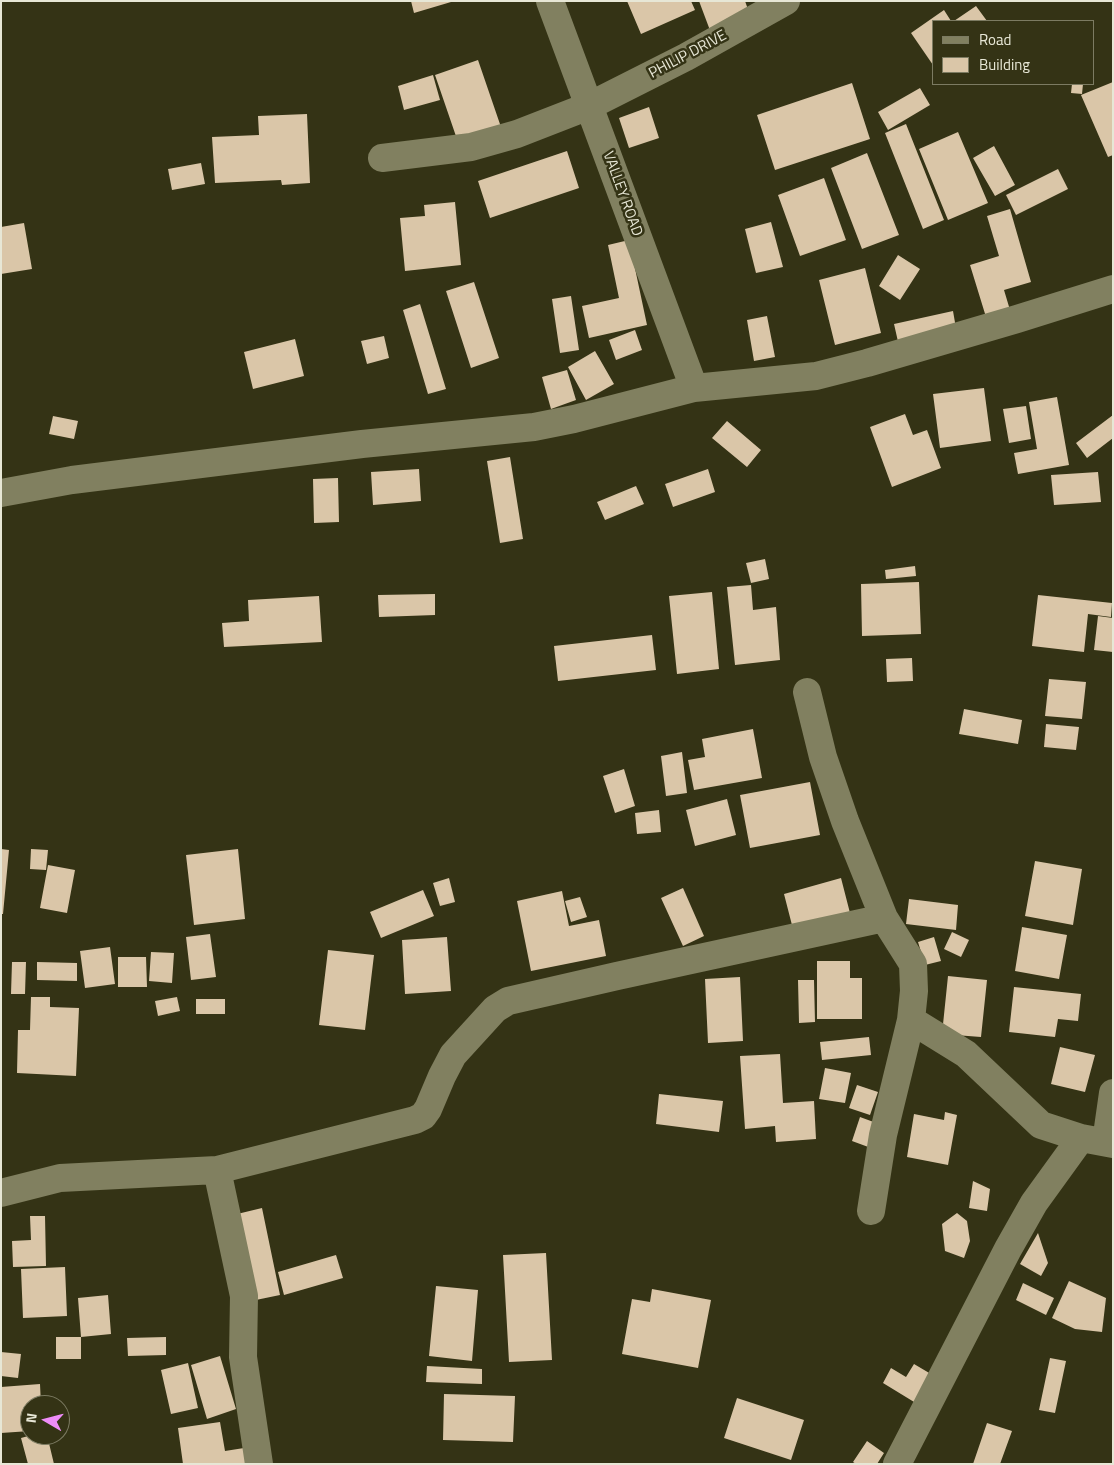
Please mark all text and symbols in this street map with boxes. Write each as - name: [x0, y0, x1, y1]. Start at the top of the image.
- legend: [932, 20, 1094, 85]
- street label: PHILIP DRIVE: [646, 27, 730, 83]
- text: Road: [979, 28, 1011, 51]
- text: Building: [979, 53, 1030, 76]
- street label: VALLEY ROAD: [598, 149, 646, 239]
- north arrow: [20, 1395, 70, 1445]
- text: N: [20, 1412, 42, 1424]

